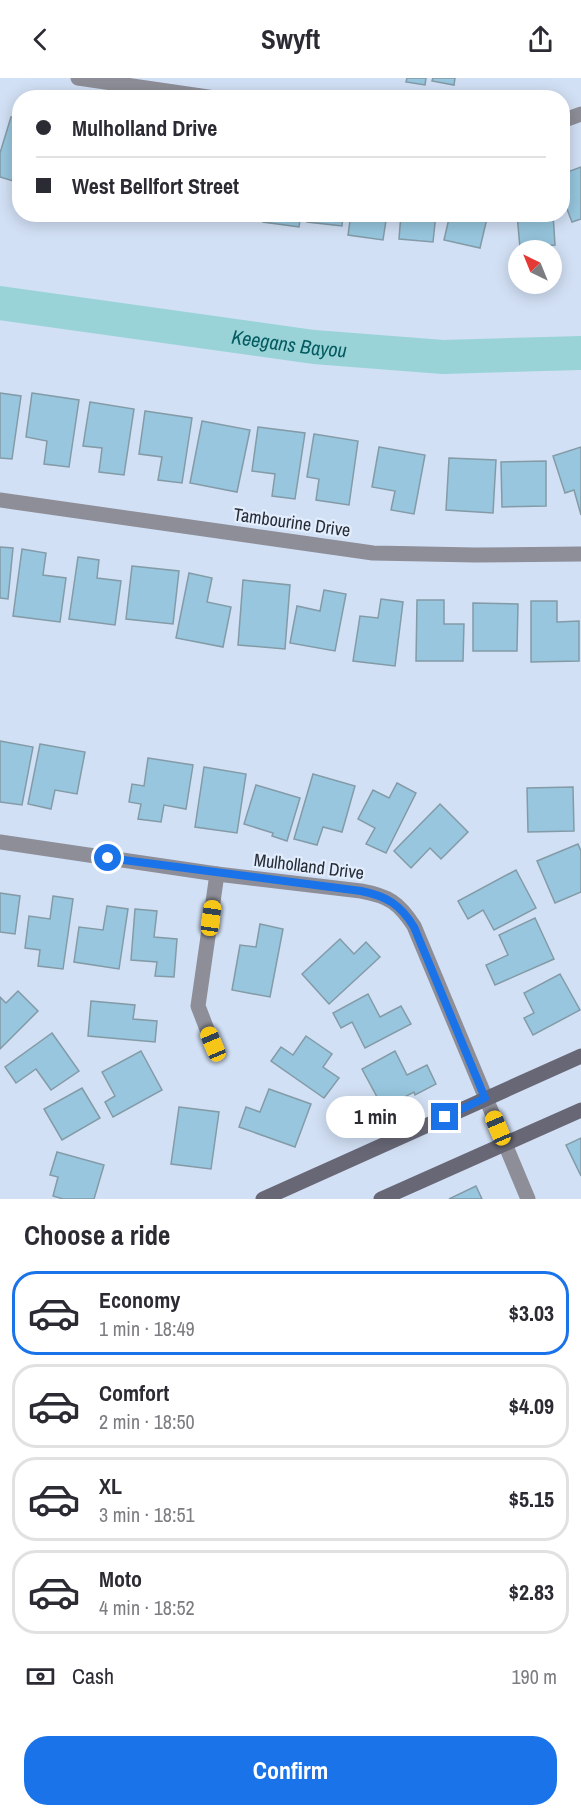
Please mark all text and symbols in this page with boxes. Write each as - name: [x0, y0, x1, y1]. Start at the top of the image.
- text: Swyft: [261, 21, 320, 57]
- icon: back: [24, 23, 57, 56]
- icon: share: [524, 23, 557, 56]
- text: Mulholland Drive: [72, 113, 217, 143]
- text: West Bellfort Street: [72, 171, 239, 201]
- north arrow: [508, 240, 562, 294]
- map controls: [508, 240, 562, 294]
- water label: Keegans Bayou: [230, 322, 348, 363]
- street label: Tambourine Drive: [232, 501, 352, 543]
- route start: [94, 844, 121, 871]
- street label: Mulholland Drive: [253, 847, 365, 885]
- car: [200, 899, 222, 937]
- car: [198, 1024, 228, 1064]
- callout: 1 min: [325, 1096, 424, 1138]
- text: 1 min: [354, 1103, 397, 1130]
- route end: [431, 1103, 458, 1130]
- car: [483, 1108, 513, 1148]
- text: Choose a ride: [24, 1217, 170, 1253]
- text: Economy: [99, 1285, 180, 1315]
- icon: car: [27, 1286, 81, 1340]
- text: $3.03: [509, 1298, 554, 1328]
- text: 1 min · 18:49: [99, 1315, 195, 1342]
- text: Comfort: [99, 1378, 169, 1408]
- icon: car: [27, 1379, 81, 1433]
- text: $4.09: [509, 1391, 554, 1421]
- text: 2 min · 18:50: [99, 1408, 195, 1435]
- text: XL: [99, 1471, 122, 1501]
- icon: car: [27, 1472, 81, 1526]
- text: $5.15: [509, 1484, 554, 1514]
- text: 3 min · 18:51: [99, 1501, 195, 1528]
- text: Moto: [99, 1564, 142, 1594]
- icon: car: [27, 1565, 81, 1619]
- text: $2.83: [509, 1577, 554, 1607]
- text: 4 min · 18:52: [99, 1594, 195, 1621]
- icon: cash: [24, 1660, 57, 1693]
- text: Cash: [72, 1661, 114, 1691]
- text: 190 m: [511, 1663, 557, 1690]
- button: Confirm: [24, 1736, 557, 1805]

